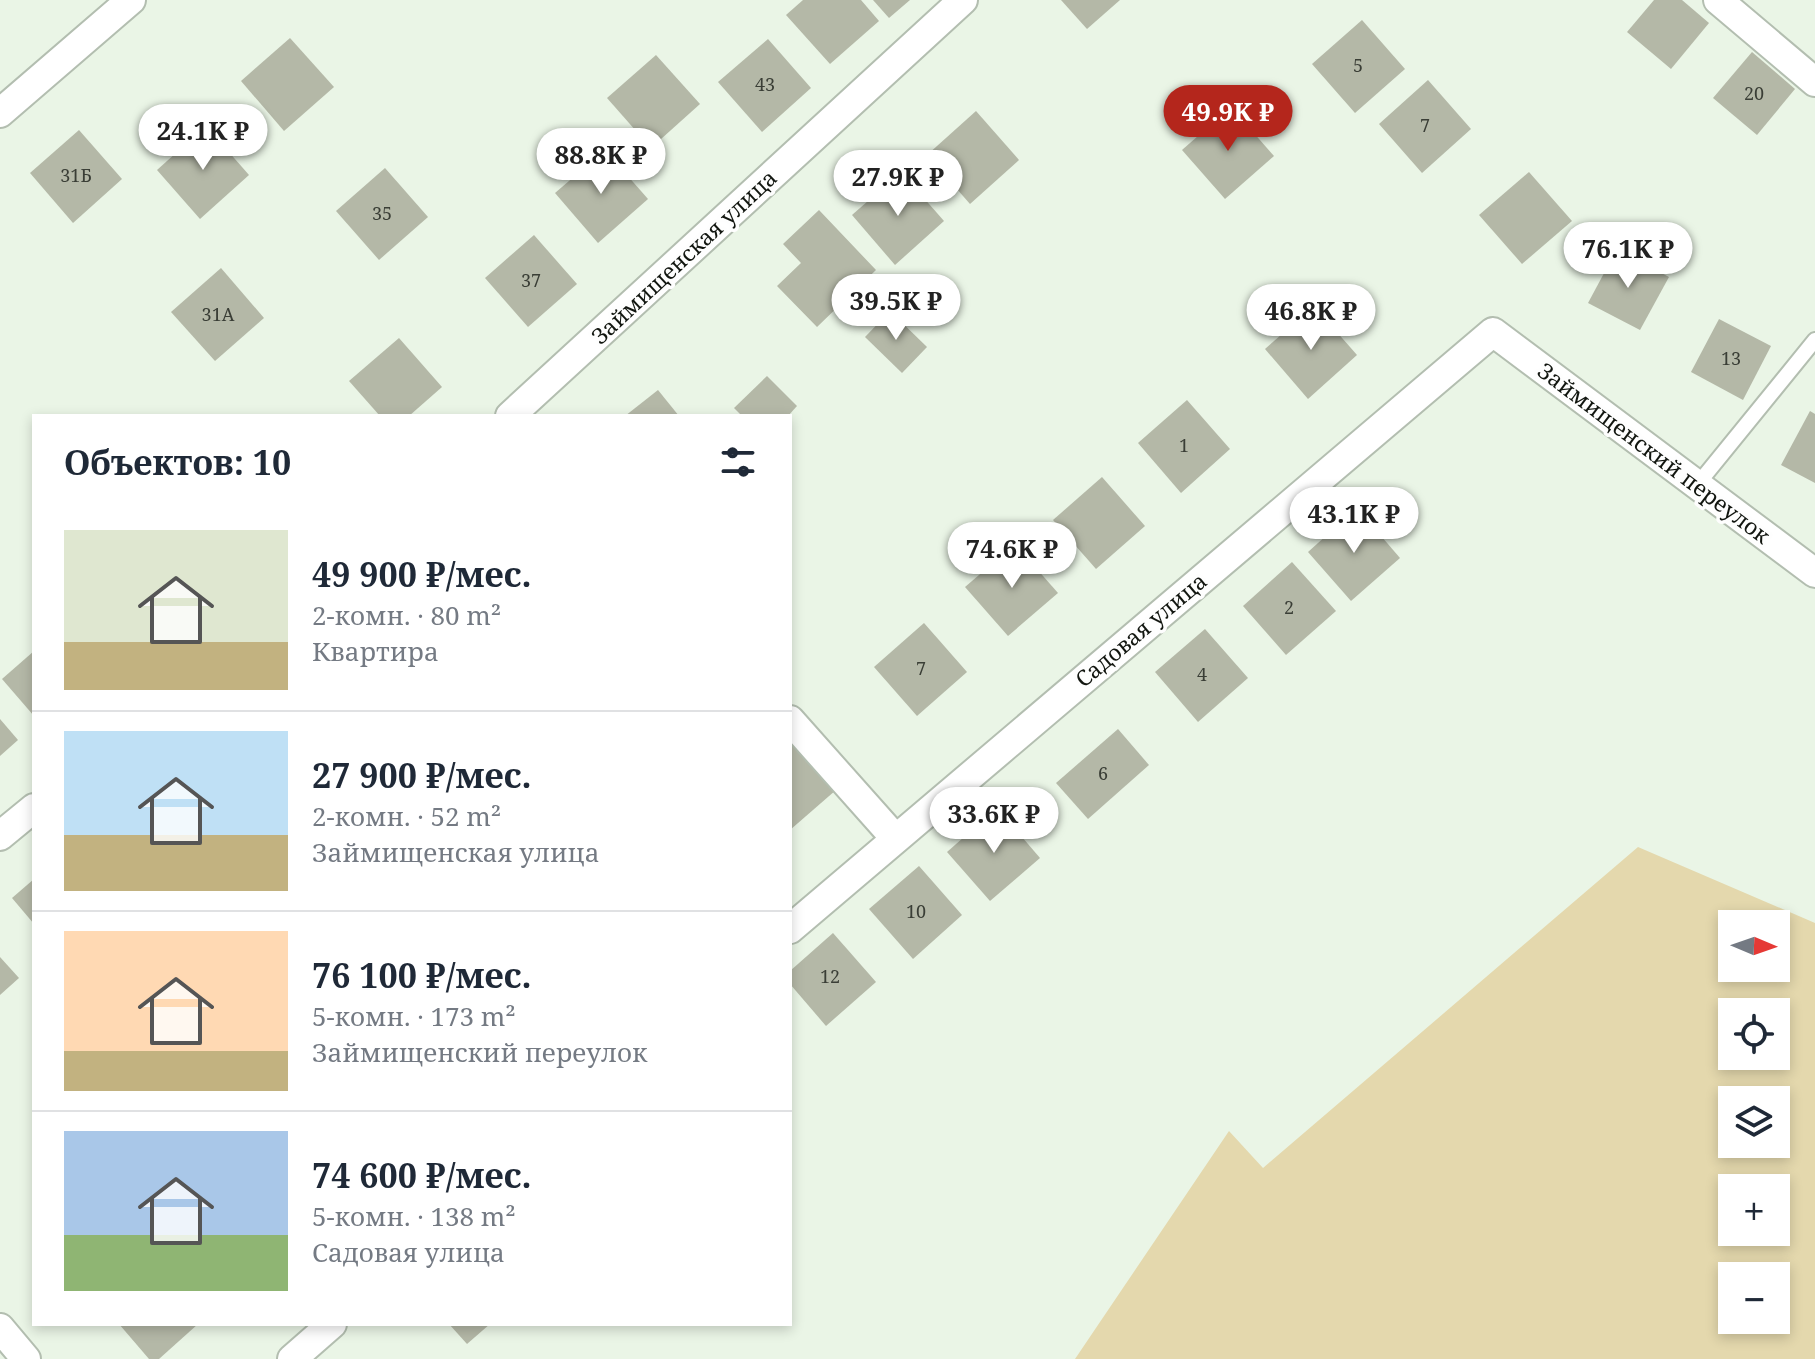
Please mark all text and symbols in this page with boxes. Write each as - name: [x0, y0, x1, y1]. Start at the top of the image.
- house number: 5: [1353, 53, 1363, 77]
- house number: 43: [755, 72, 775, 96]
- house number: 20: [1744, 81, 1764, 105]
- pin: 49.9K ₽: [1154, 85, 1302, 153]
- text: 49.9K ₽: [1182, 93, 1274, 129]
- pin: 24.1K ₽: [129, 104, 277, 172]
- text: 24.1K ₽: [157, 112, 249, 148]
- house number: 7: [1420, 113, 1430, 137]
- pin: 88.8K ₽: [527, 128, 675, 196]
- text: 88.8K ₽: [555, 136, 647, 172]
- pin: 27.9K ₽: [824, 150, 972, 218]
- text: 27.9K ₽: [852, 158, 944, 194]
- street label: Займищенская улица: [584, 162, 783, 350]
- house number: 31Б: [60, 163, 92, 187]
- house number: 35: [372, 201, 392, 225]
- pin: 76.1K ₽: [1554, 222, 1702, 290]
- text: 76.1K ₽: [1582, 230, 1674, 266]
- house number: 37: [521, 268, 541, 292]
- pin: 39.5K ₽: [822, 274, 970, 342]
- text: 39.5K ₽: [850, 282, 942, 318]
- pin: 46.8K ₽: [1237, 284, 1385, 352]
- text: 46.8K ₽: [1265, 292, 1357, 328]
- house number: 31А: [202, 302, 235, 326]
- house number: 13: [1721, 346, 1741, 370]
- street label: Займищенский переулок: [1532, 355, 1778, 550]
- house number: 1: [1179, 433, 1189, 457]
- text: Объектов: 10: [64, 439, 291, 485]
- icon: filters: [716, 440, 760, 484]
- pin: 43.1K ₽: [1280, 487, 1428, 555]
- text: 43.1K ₽: [1308, 495, 1400, 531]
- pin: 74.6K ₽: [938, 522, 1086, 590]
- text: 74.6K ₽: [966, 530, 1058, 566]
- text: 49 900 ₽/мес.: [312, 551, 532, 597]
- icon: home: [128, 562, 224, 658]
- street label: Садовая улица: [1068, 565, 1213, 693]
- house number: 2: [1284, 595, 1294, 619]
- text: 2-комн. · 80 m²: [312, 597, 501, 633]
- text: Квартира: [312, 633, 439, 669]
- house number: 7: [916, 656, 926, 680]
- house number: 4: [1197, 662, 1207, 686]
- text: 27 900 ₽/мес.: [312, 752, 532, 798]
- house number: 6: [1098, 761, 1108, 785]
- icon: home: [128, 763, 224, 859]
- pin: 33.6K ₽: [920, 787, 1068, 855]
- text: 33.6K ₽: [948, 795, 1040, 831]
- text: 2-комн. · 52 m²: [312, 798, 501, 834]
- text: Займищенская улица: [312, 834, 600, 870]
- house number: 10: [906, 899, 926, 923]
- north arrow: [1718, 910, 1790, 982]
- map controls: [1718, 910, 1790, 1334]
- text: 76 100 ₽/мес.: [312, 952, 532, 998]
- icon: home: [128, 963, 224, 1059]
- house number: 12: [820, 964, 840, 988]
- text: 5-комн. · 173 m²: [312, 998, 516, 1034]
- button: locate: [1718, 998, 1790, 1070]
- text: Займищенский переулок: [312, 1034, 647, 1070]
- button: layers: [1718, 1086, 1790, 1158]
- text: 74 600 ₽/мес.: [312, 1152, 532, 1198]
- icon: home: [128, 1163, 224, 1259]
- button: +: [1718, 1174, 1790, 1246]
- text: 5-комн. · 138 m²: [312, 1198, 516, 1234]
- text: Садовая улица: [312, 1234, 505, 1270]
- button: −: [1718, 1262, 1790, 1334]

